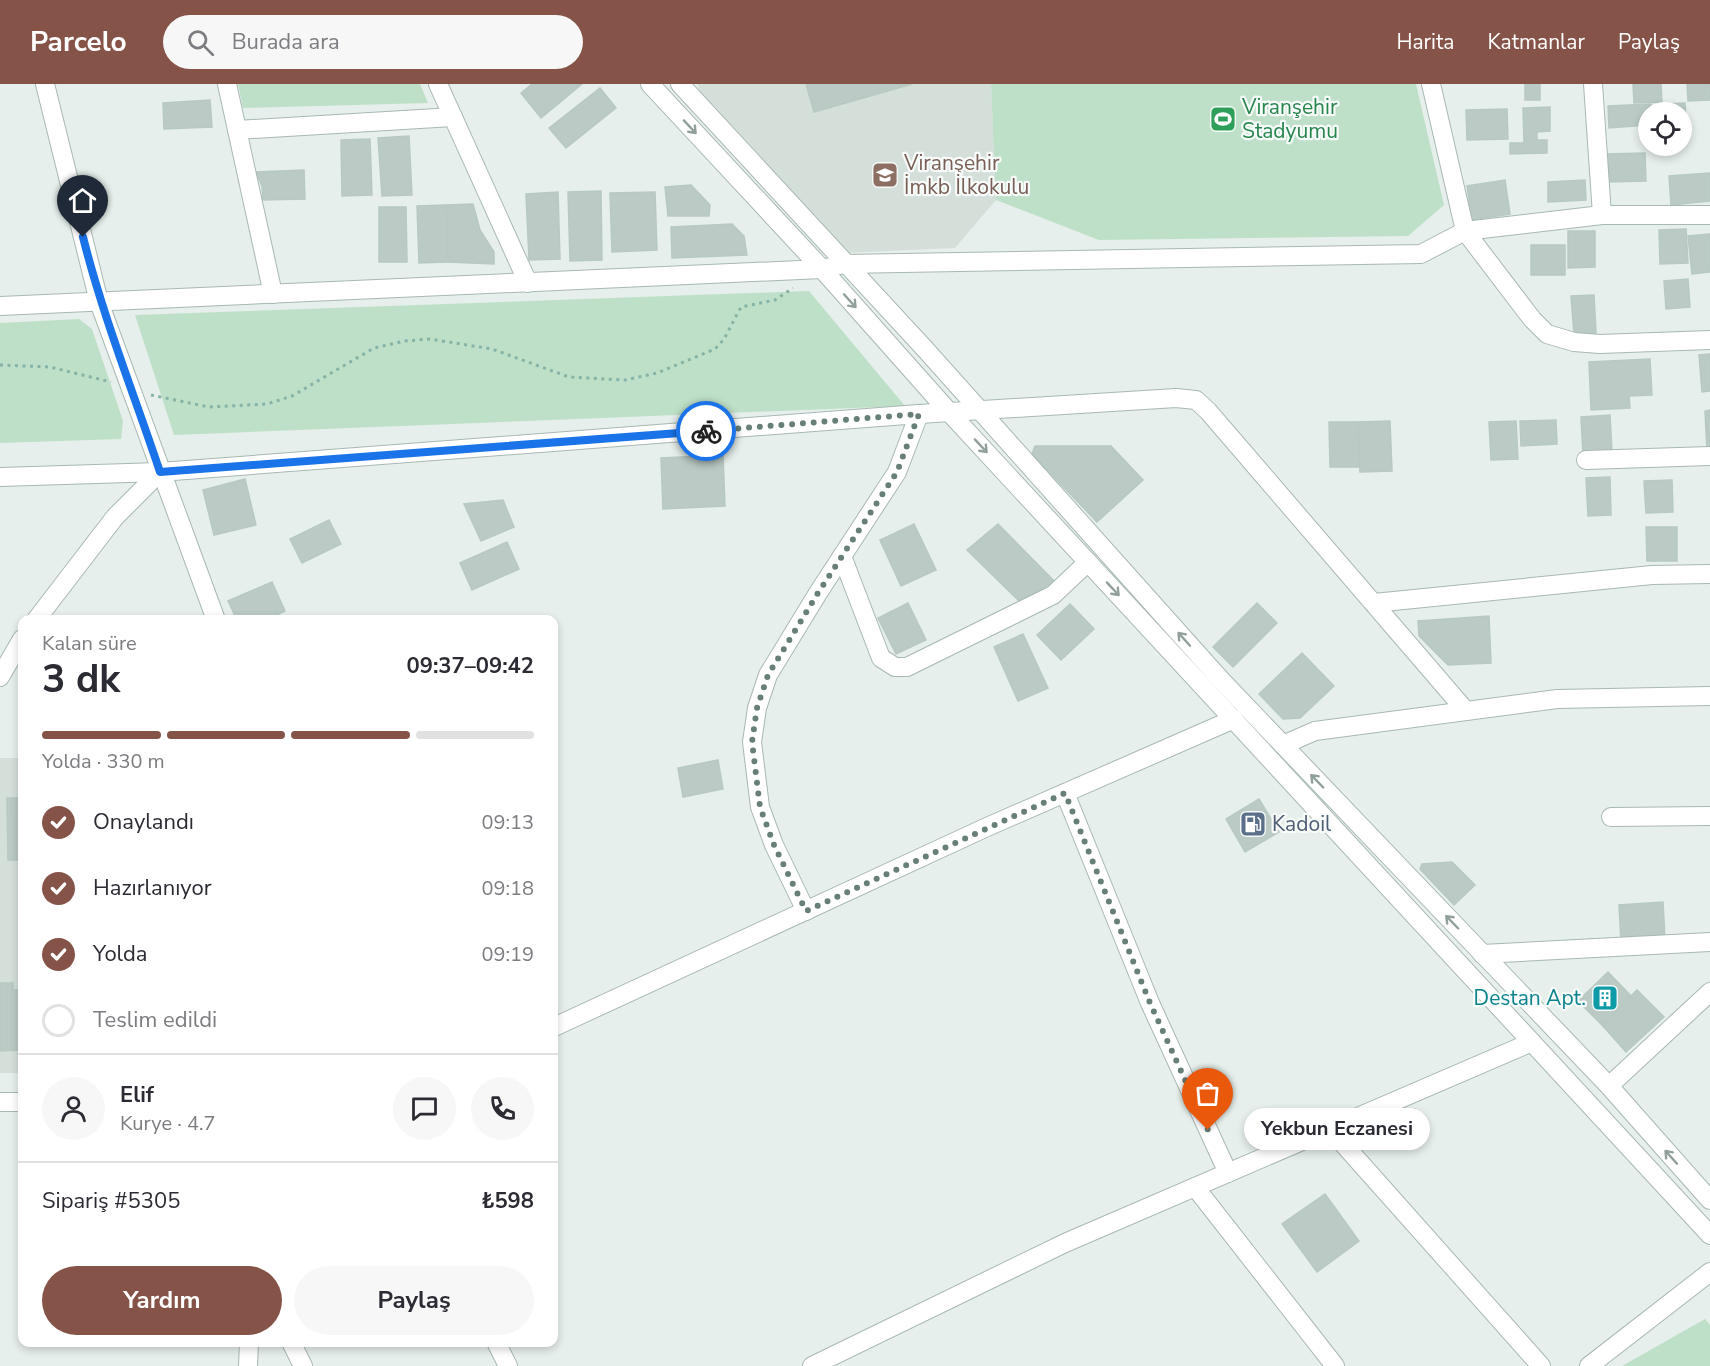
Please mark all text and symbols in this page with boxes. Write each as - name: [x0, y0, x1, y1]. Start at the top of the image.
- search box: [163, 15, 583, 69]
- text: Parcelo: [30, 23, 127, 61]
- icon: search: [184, 26, 217, 59]
- text: Burada ara: [232, 27, 340, 57]
- text: Harita: [1396, 28, 1454, 56]
- text: Katmanlar: [1487, 28, 1585, 56]
- text: Paylaş: [1618, 28, 1680, 56]
- place label: Viranşehir Stadyumu: [1241, 93, 1338, 145]
- map controls: [1638, 102, 1692, 156]
- button: locate: [1638, 102, 1692, 156]
- sports icon: Viranşehir Stadyumu: [1208, 104, 1238, 134]
- one-way arrow: [683, 119, 697, 134]
- place label: Viranşehir İmkb İlkokulu: [903, 149, 1029, 201]
- school or university icon: Viranşehir İmkb İlkokulu: [870, 160, 900, 190]
- pin: [57, 175, 108, 237]
- icon: home: [66, 184, 99, 217]
- one-way arrow: [843, 293, 857, 308]
- courier: [676, 401, 736, 461]
- icon: bike: [690, 415, 723, 448]
- one-way arrow: [973, 439, 988, 454]
- one-way arrow: [1106, 582, 1120, 597]
- text: Kalan süre: [42, 630, 137, 657]
- one-way arrow: [1177, 631, 1191, 646]
- text: 09:37–09:42: [406, 651, 534, 681]
- text: 3 dk: [42, 653, 120, 706]
- text: Yolda · 330 m: [42, 748, 165, 775]
- one-way arrow: [1311, 774, 1325, 789]
- icon: check: [42, 806, 75, 839]
- text: Onaylandı: [93, 807, 194, 837]
- text: 09:13: [481, 809, 534, 836]
- fuel station icon: Kadoil: [1238, 809, 1268, 839]
- place label: Kadoil: [1272, 810, 1332, 838]
- icon: check: [42, 872, 75, 905]
- text: Hazırlanıyor: [93, 873, 212, 903]
- text: 09:18: [481, 875, 534, 902]
- one-way arrow: [1445, 915, 1459, 930]
- icon: check: [42, 938, 75, 971]
- text: Yolda: [93, 939, 148, 969]
- text: 09:19: [481, 941, 534, 968]
- building icon: Destan Apt.: [1590, 983, 1620, 1013]
- place label: Destan Apt.: [1474, 984, 1586, 1012]
- text: Teslim edildi: [93, 1005, 217, 1035]
- pin: [1182, 1068, 1233, 1130]
- button: person: [42, 1077, 105, 1140]
- button: chat: [393, 1077, 456, 1140]
- button: phone: [471, 1077, 534, 1140]
- icon: bag: [1191, 1077, 1224, 1110]
- text: Elif: [120, 1080, 154, 1110]
- callout: Yekbun Eczanesi: [1244, 1109, 1430, 1151]
- text: Kurye · 4.7: [120, 1110, 215, 1137]
- text: Yekbun Eczanesi: [1261, 1115, 1413, 1142]
- one-way arrow: [1664, 1149, 1678, 1164]
- text: Sipariş #5305: [42, 1186, 180, 1216]
- text: ₺598: [481, 1186, 534, 1216]
- button: Yardım: [42, 1266, 282, 1335]
- button: Paylaş: [294, 1266, 534, 1335]

